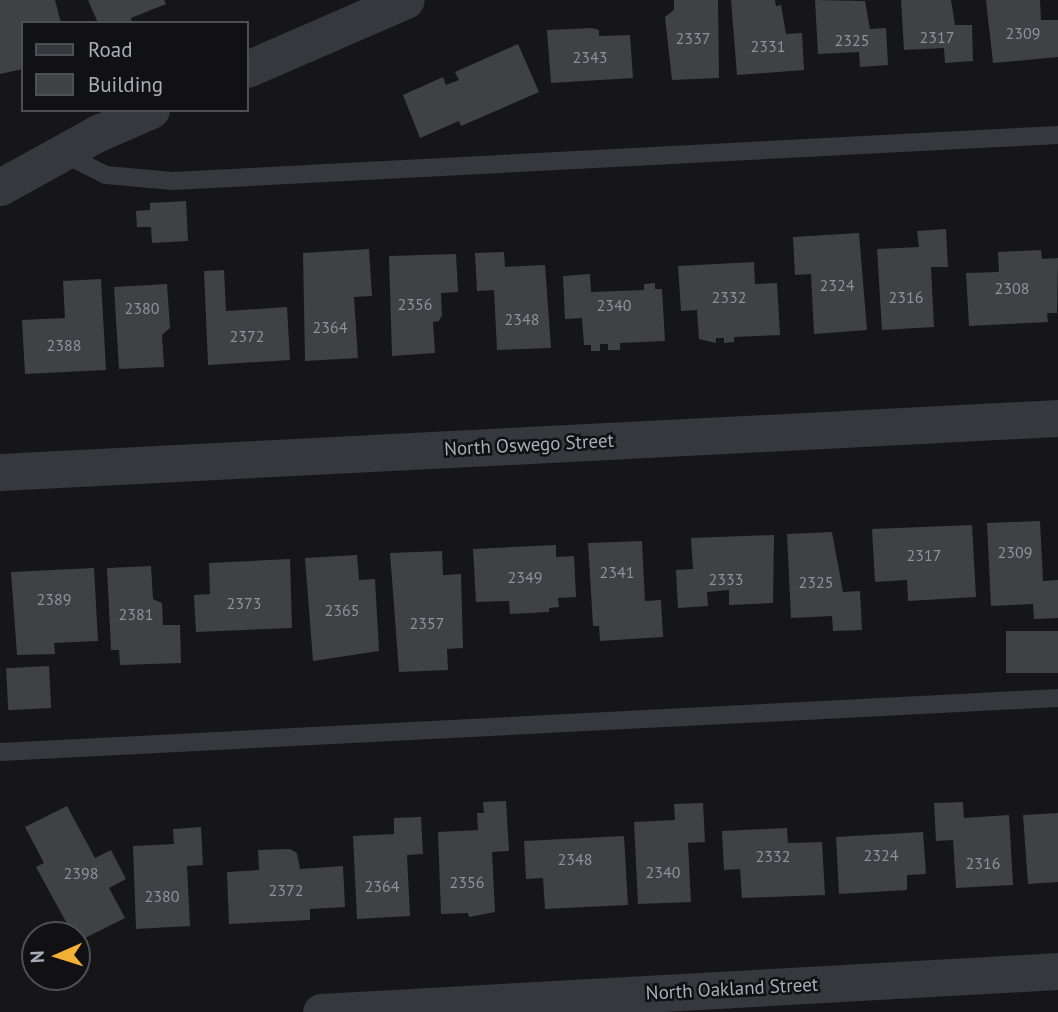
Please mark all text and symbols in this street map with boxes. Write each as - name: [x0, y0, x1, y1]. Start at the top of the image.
- legend: [21, 21, 248, 112]
- house number: 2309: [1006, 23, 1040, 43]
- house number: 2317: [920, 27, 954, 47]
- house number: 2337: [676, 28, 710, 48]
- house number: 2325: [835, 30, 869, 50]
- text: Road: [88, 36, 132, 63]
- house number: 2331: [751, 36, 785, 56]
- house number: 2343: [573, 47, 607, 67]
- text: Building: [88, 71, 163, 98]
- house number: 2324: [820, 275, 854, 295]
- house number: 2308: [995, 278, 1029, 298]
- house number: 2332: [712, 287, 746, 307]
- house number: 2316: [889, 287, 923, 307]
- house number: 2356: [398, 294, 432, 314]
- house number: 2340: [597, 295, 631, 315]
- house number: 2380: [125, 298, 159, 318]
- house number: 2348: [505, 309, 539, 329]
- house number: 2364: [313, 317, 347, 337]
- house number: 2372: [230, 326, 264, 346]
- house number: 2388: [47, 335, 81, 355]
- street label: North Oswego Street: [443, 429, 615, 461]
- house number: 2309: [998, 542, 1032, 562]
- house number: 2317: [907, 545, 941, 565]
- house number: 2341: [600, 562, 634, 582]
- house number: 2349: [508, 567, 542, 587]
- house number: 2333: [709, 569, 743, 589]
- house number: 2325: [799, 572, 833, 592]
- house number: 2389: [37, 589, 71, 609]
- house number: 2373: [227, 593, 261, 613]
- house number: 2365: [325, 600, 359, 620]
- house number: 2381: [119, 604, 153, 624]
- house number: 2357: [410, 613, 444, 633]
- house number: 2324: [864, 845, 898, 865]
- house number: 2332: [756, 846, 790, 866]
- house number: 2348: [558, 849, 592, 869]
- house number: 2316: [966, 853, 1000, 873]
- house number: 2340: [646, 862, 680, 882]
- house number: 2398: [64, 863, 98, 883]
- house number: 2356: [450, 872, 484, 892]
- house number: 2364: [365, 876, 399, 896]
- house number: 2372: [269, 880, 303, 900]
- house number: 2380: [145, 886, 179, 906]
- north arrow: [21, 921, 91, 991]
- text: N: [25, 950, 49, 964]
- street label: North Oakland Street: [645, 973, 819, 1005]

